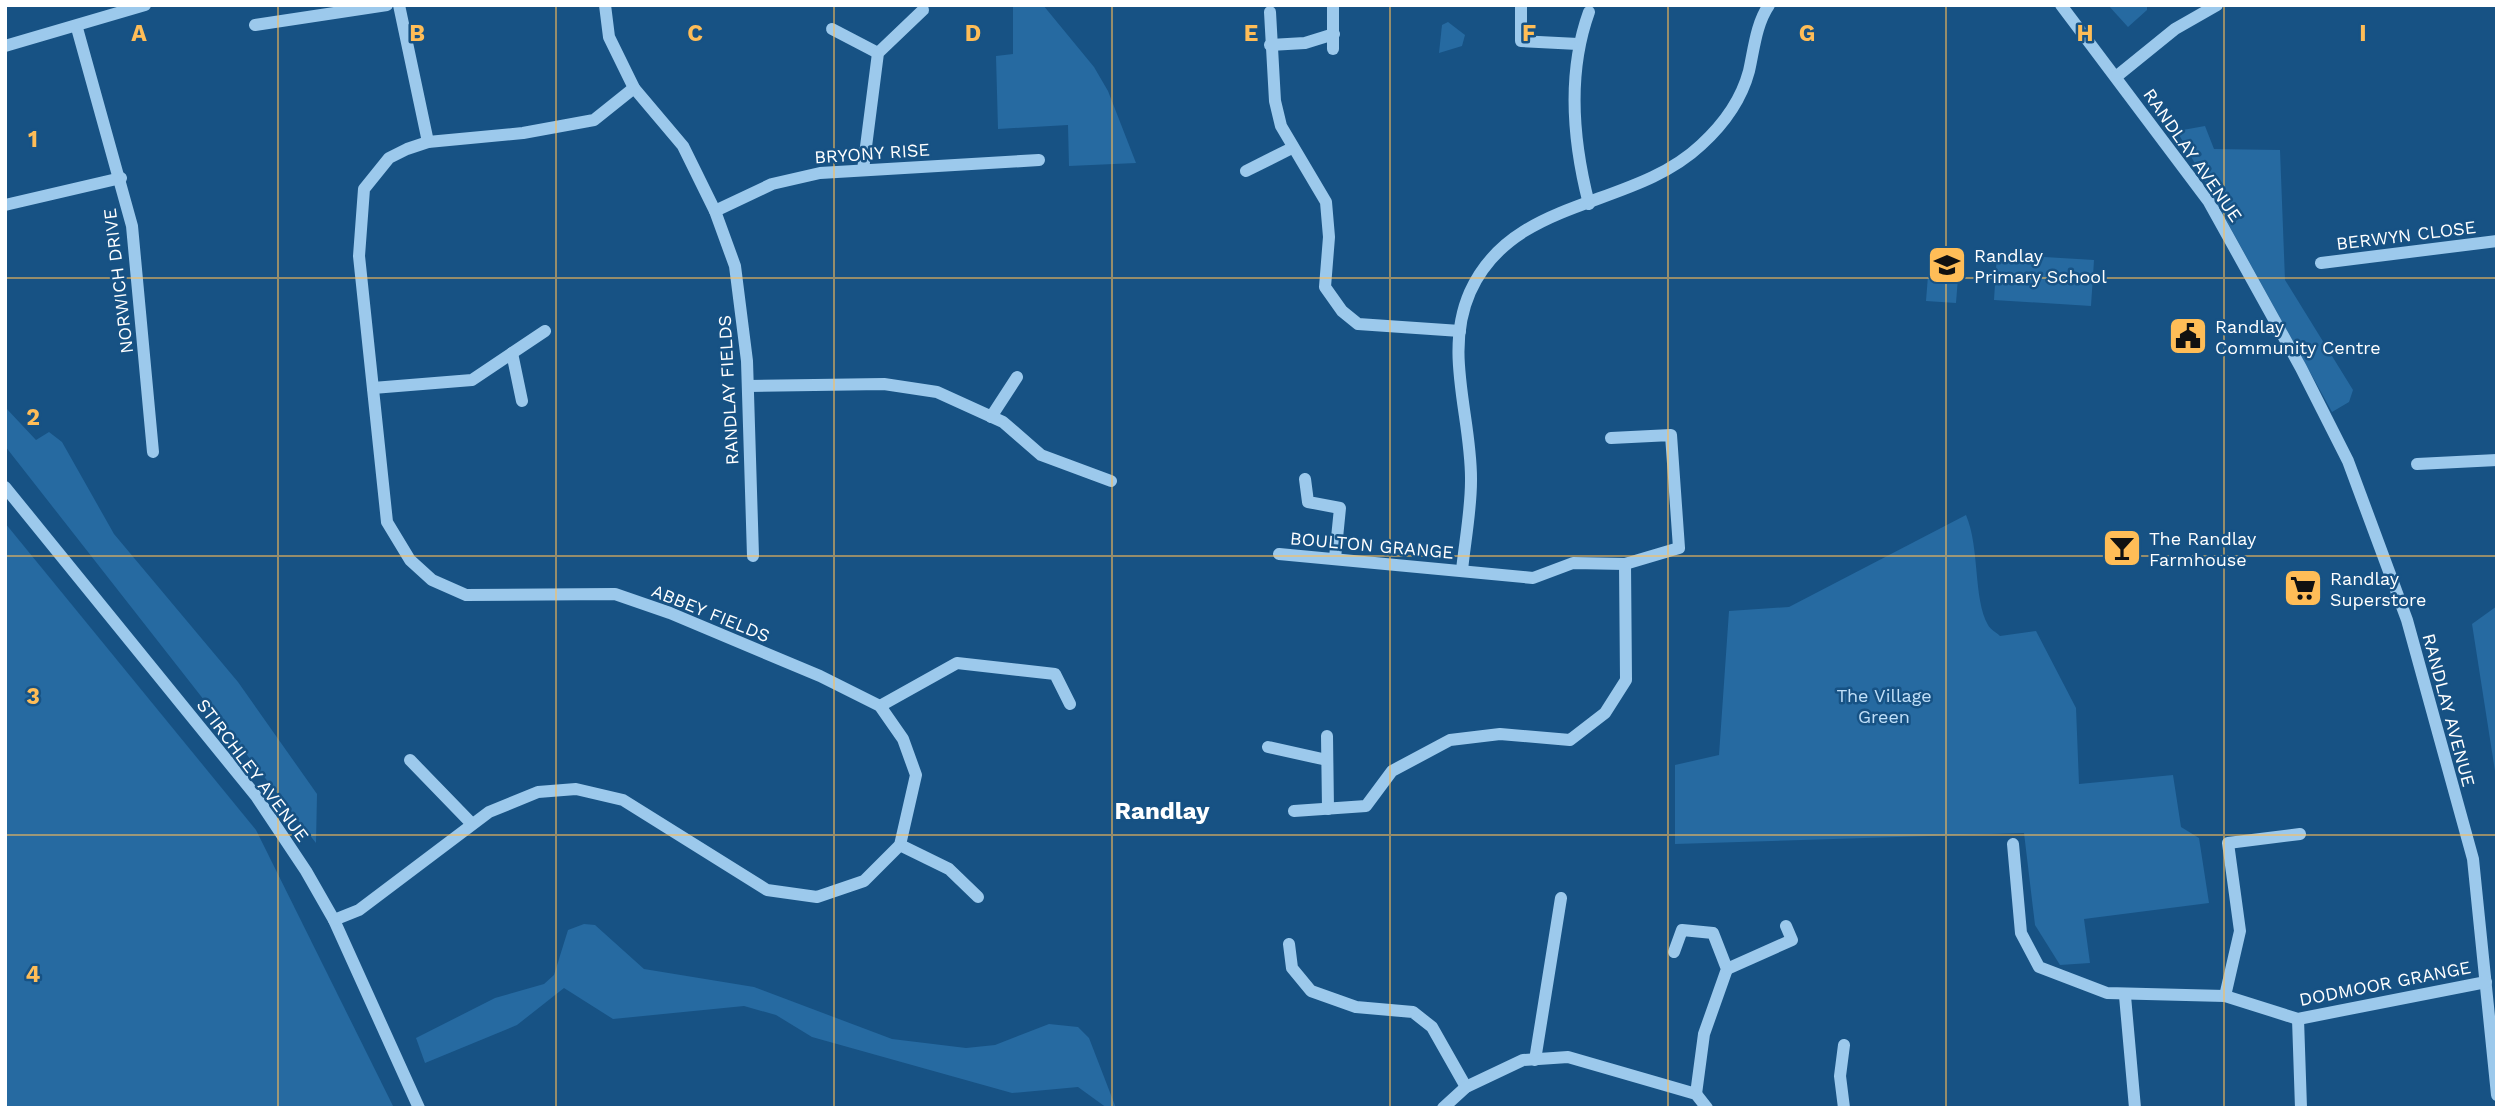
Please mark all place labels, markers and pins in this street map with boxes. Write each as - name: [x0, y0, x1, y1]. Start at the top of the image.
- school or university icon: Randlay Primary School: [1926, 244, 1968, 286]
- place label: Randlay Primary School: [1974, 245, 2107, 287]
- public building icon: Randlay Community Centre: [2167, 315, 2209, 357]
- place label: Randlay Community Centre: [2215, 316, 2381, 358]
- bar icon: The Randlay Farmhouse: [2101, 527, 2143, 569]
- place label: The Randlay Farmhouse: [2149, 528, 2257, 570]
- supermarket icon: Randlay Superstore: [2282, 567, 2324, 609]
- place label: Randlay Superstore: [2330, 568, 2426, 610]

